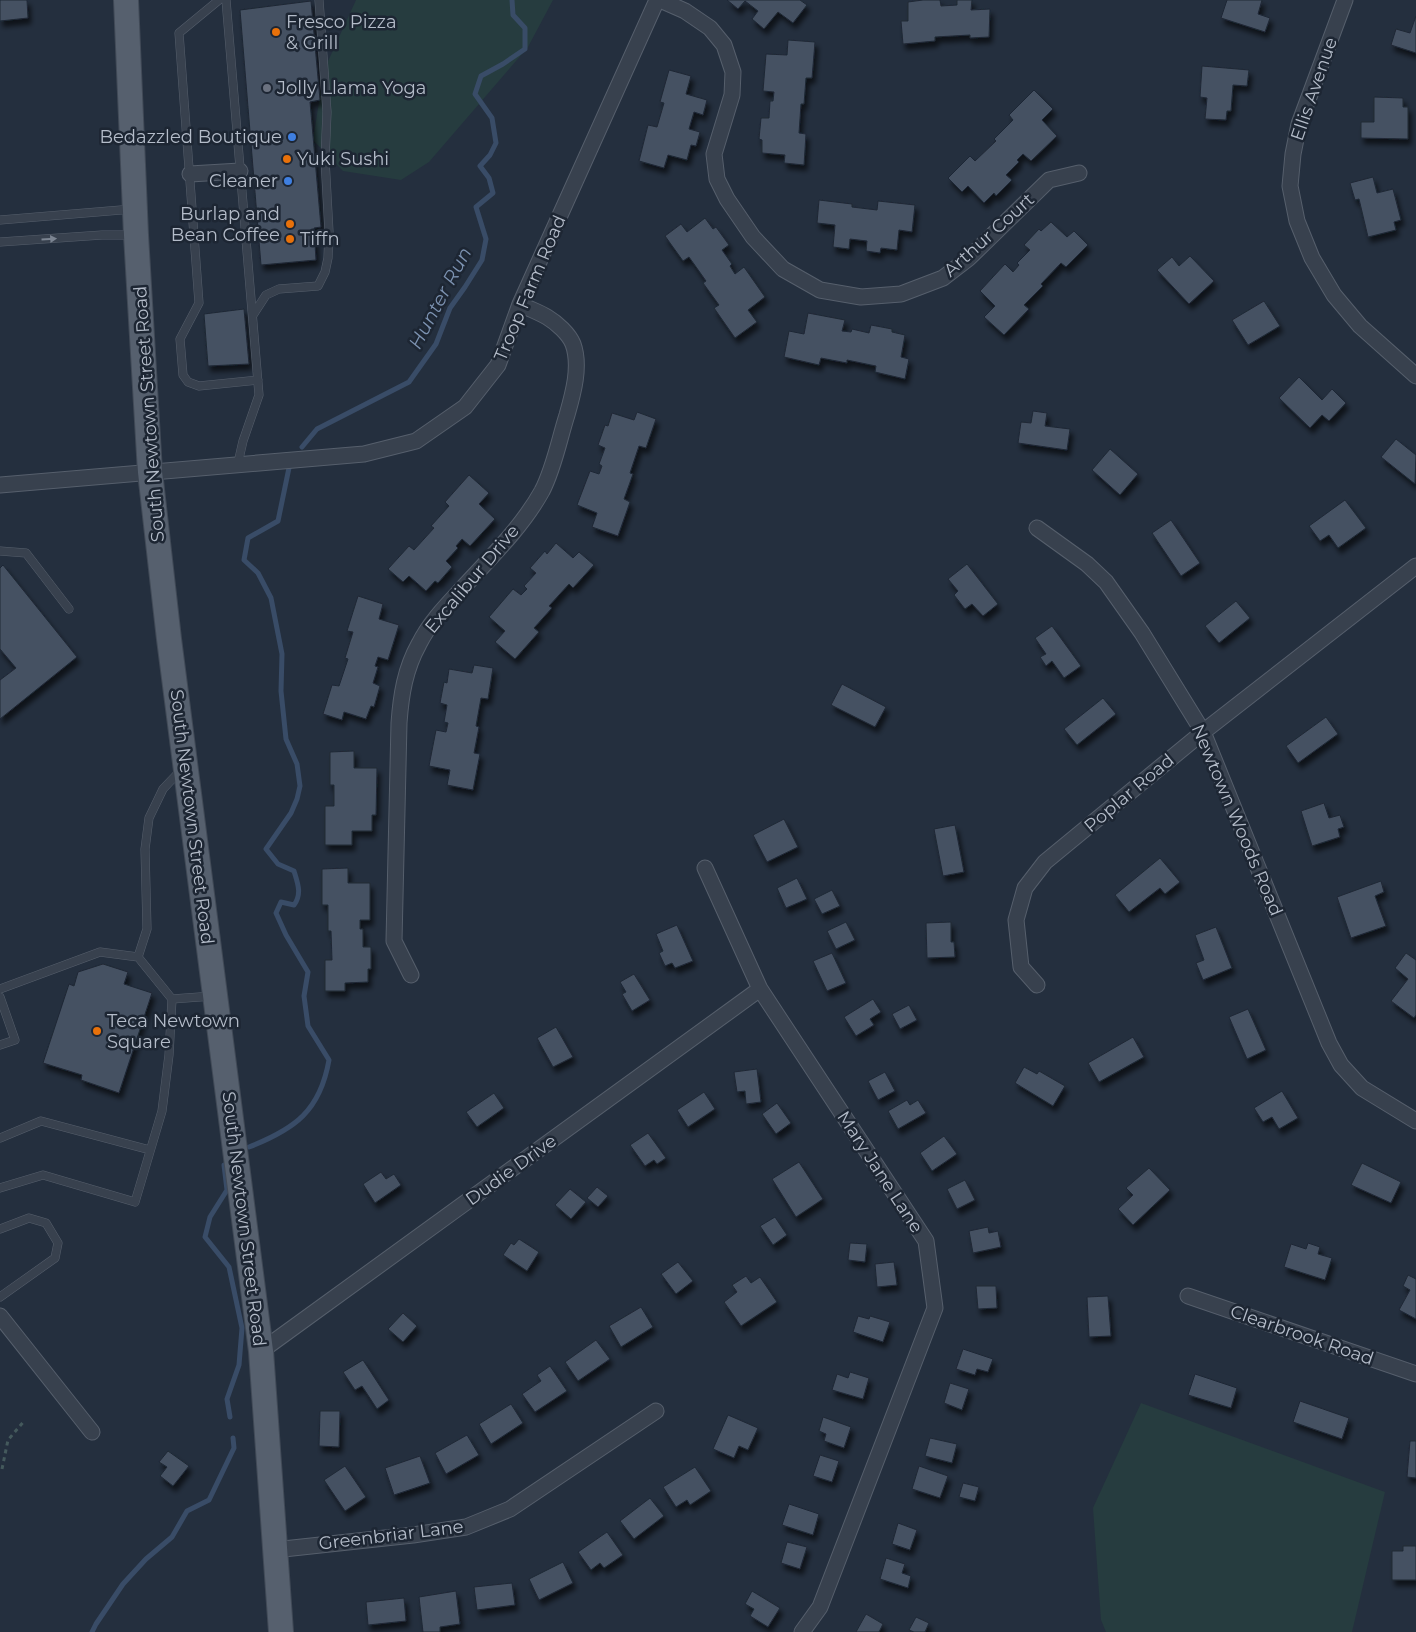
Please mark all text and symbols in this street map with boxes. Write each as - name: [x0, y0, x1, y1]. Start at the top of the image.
- place label: Fresco Pizza & Grill: [286, 11, 397, 54]
- marker: Fresco Pizza & Grill: [270, 26, 282, 38]
- street label: Ellis Avenue: [1286, 34, 1342, 144]
- place label: Jolly Llama Yoga: [276, 77, 426, 99]
- marker: Jolly Llama Yoga: [261, 82, 273, 94]
- place label: Bedazzled Boutique: [99, 126, 282, 148]
- marker: Bedazzled Boutique: [286, 131, 298, 143]
- place label: Yuki Sushi: [297, 148, 389, 170]
- marker: Yuki Sushi: [281, 153, 293, 165]
- place label: Cleaner: [209, 170, 278, 192]
- marker: Cleaner: [282, 175, 294, 187]
- street label: Arthur Court: [939, 189, 1039, 281]
- place label: Burlap and Bean Coffee: [171, 203, 280, 246]
- street label: Troop Farm Road: [489, 212, 571, 364]
- marker: Burlap and Bean Coffee: [284, 218, 296, 230]
- place label: Tiffn: [300, 228, 340, 250]
- marker: Tiffn: [284, 233, 296, 245]
- one-way arrow: [41, 235, 57, 243]
- water label: Hunter Run: [404, 243, 476, 353]
- street label: South Newtown Street Road: [129, 285, 169, 543]
- street label: Excalibur Drive: [420, 520, 524, 638]
- street label: South Newtown Street Road: [165, 688, 219, 946]
- street label: Newtown Woods Road: [1187, 721, 1287, 919]
- street label: Poplar Road: [1080, 749, 1178, 837]
- place label: Teca Newtown Square: [107, 1010, 240, 1053]
- marker: Teca Newtown Square: [91, 1025, 103, 1037]
- street label: South Newtown Street Road: [217, 1090, 271, 1348]
- street label: Mary Jane Lane: [832, 1107, 928, 1237]
- street label: Dudie Drive: [461, 1130, 561, 1210]
- street label: Clearbrook Road: [1227, 1300, 1377, 1370]
- street label: Greenbriar Lane: [317, 1515, 465, 1555]

